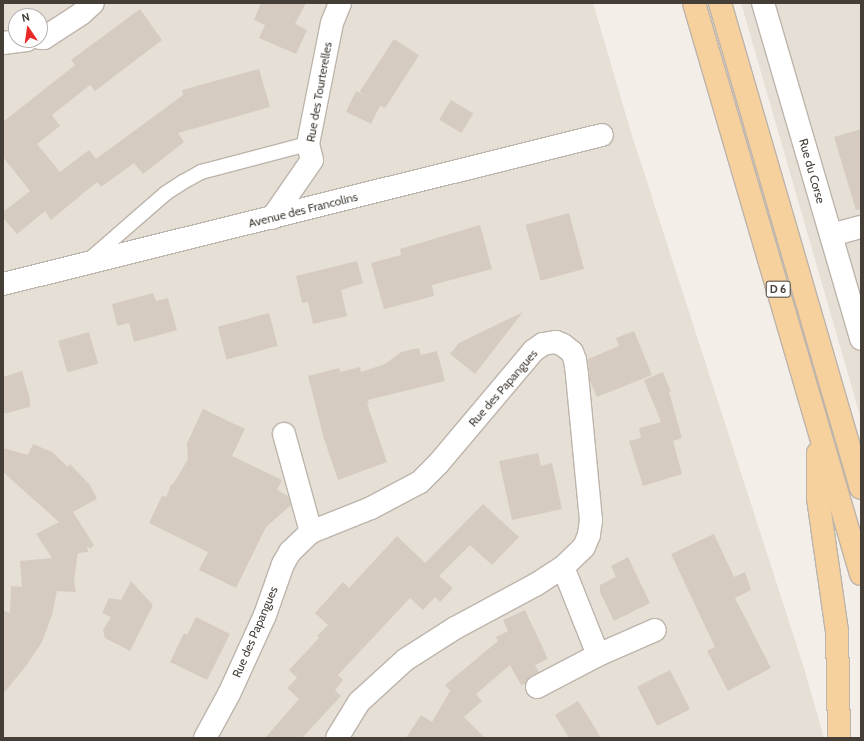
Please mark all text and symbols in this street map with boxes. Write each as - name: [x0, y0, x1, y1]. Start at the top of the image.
- north arrow: [8, 8, 48, 48]
- text: N: [20, 10, 31, 25]
- street label: Rue des Tourterelles: [303, 41, 335, 143]
- street label: Rue du Corse: [796, 137, 828, 205]
- street label: Avenue des Francolins: [247, 189, 359, 231]
- road number: D 6: [765, 280, 791, 298]
- street label: Rue des Papangues: [466, 346, 540, 430]
- street label: Rue des Papangues: [229, 584, 281, 680]

